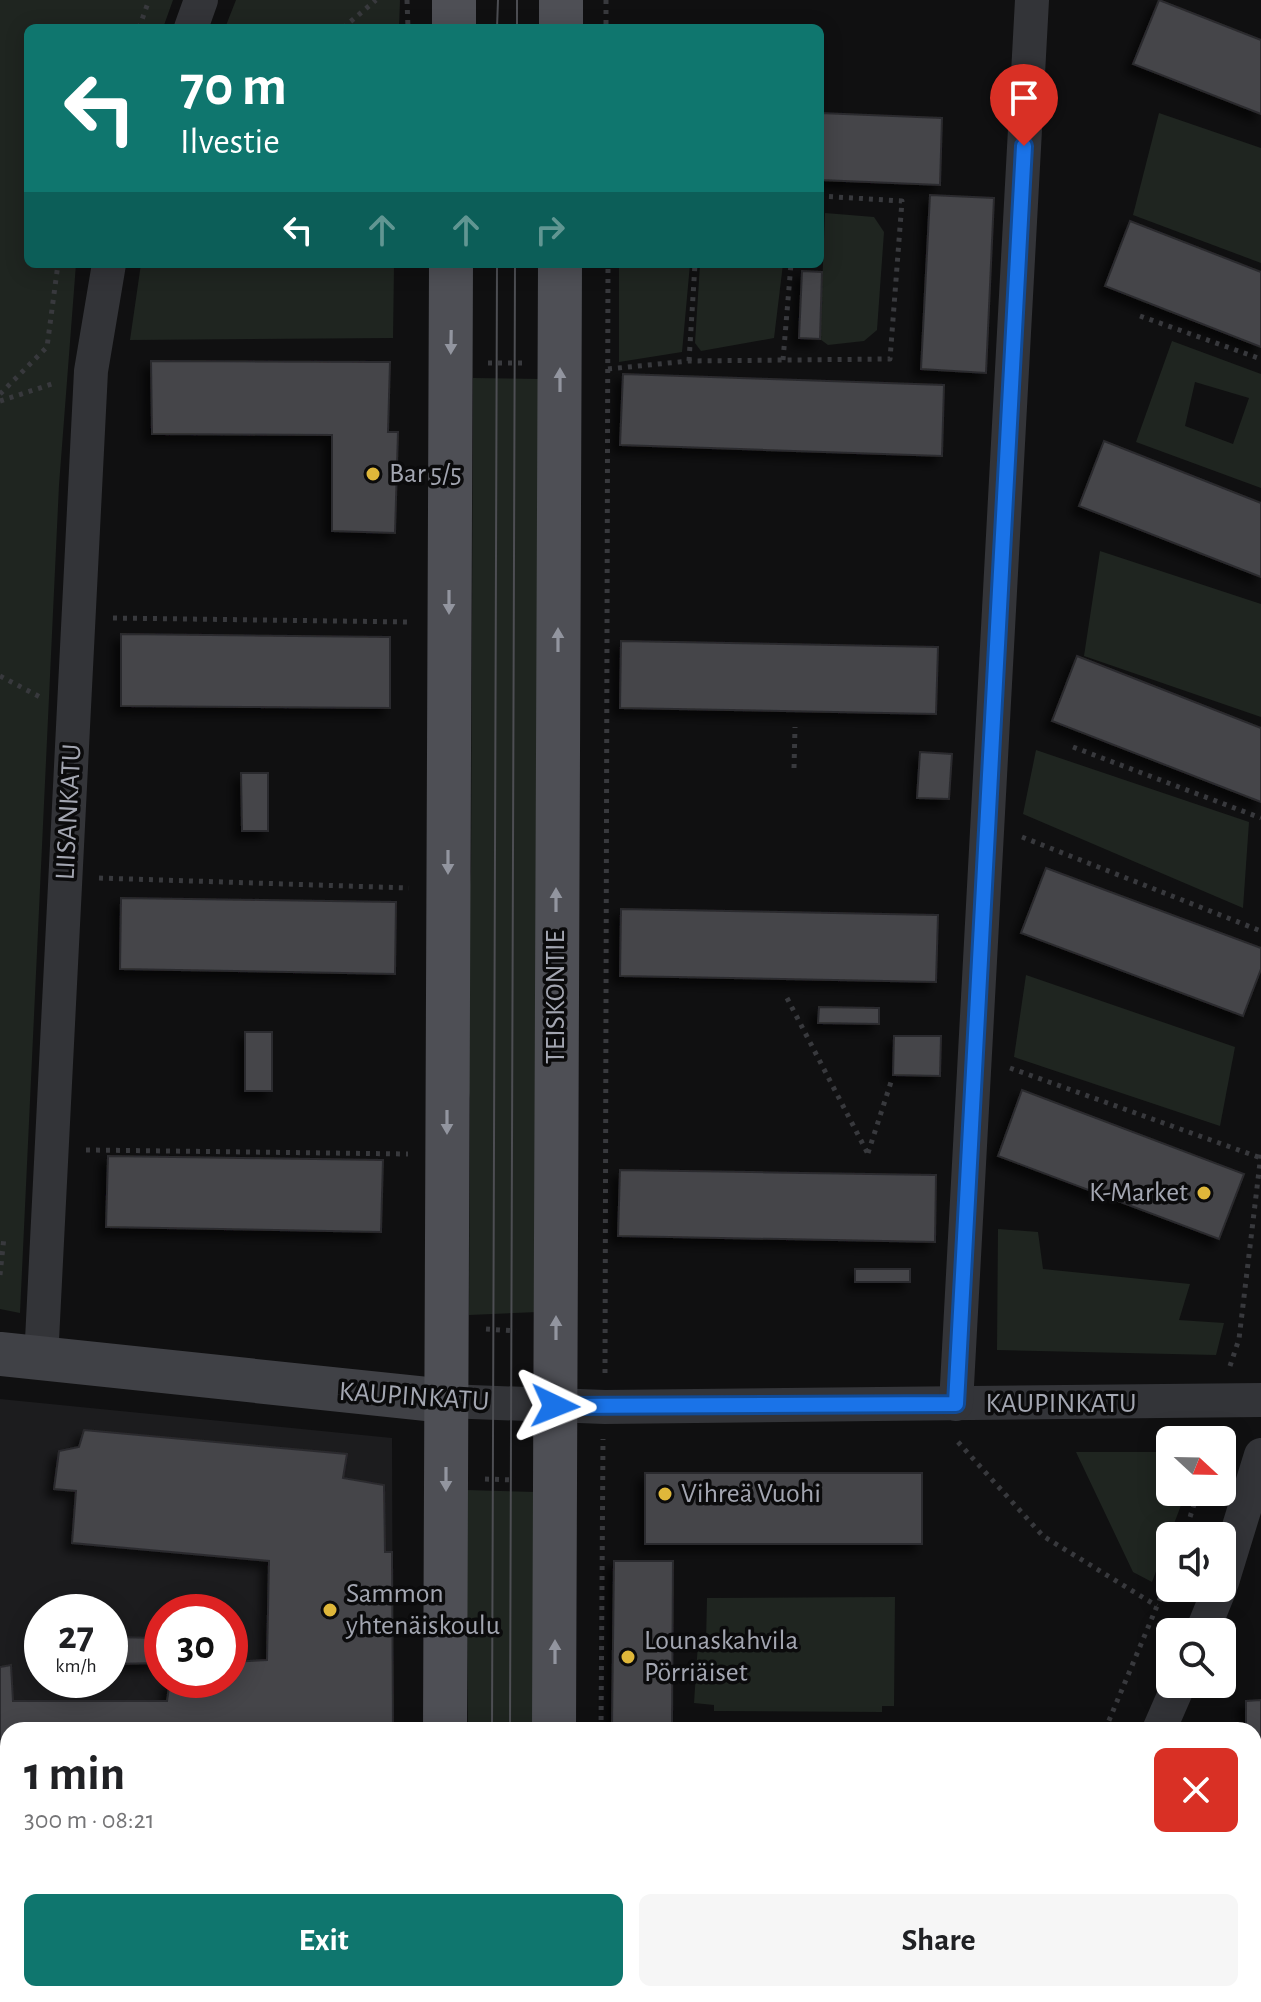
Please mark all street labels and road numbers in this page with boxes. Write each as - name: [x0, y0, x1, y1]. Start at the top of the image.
- street label: LIISANKATU: [51, 743, 87, 881]
- street label: TEISKONTIE: [542, 930, 570, 1064]
- street label: KAUPINKATU: [338, 1378, 490, 1416]
- street label: KAUPINKATU: [986, 1390, 1136, 1418]

